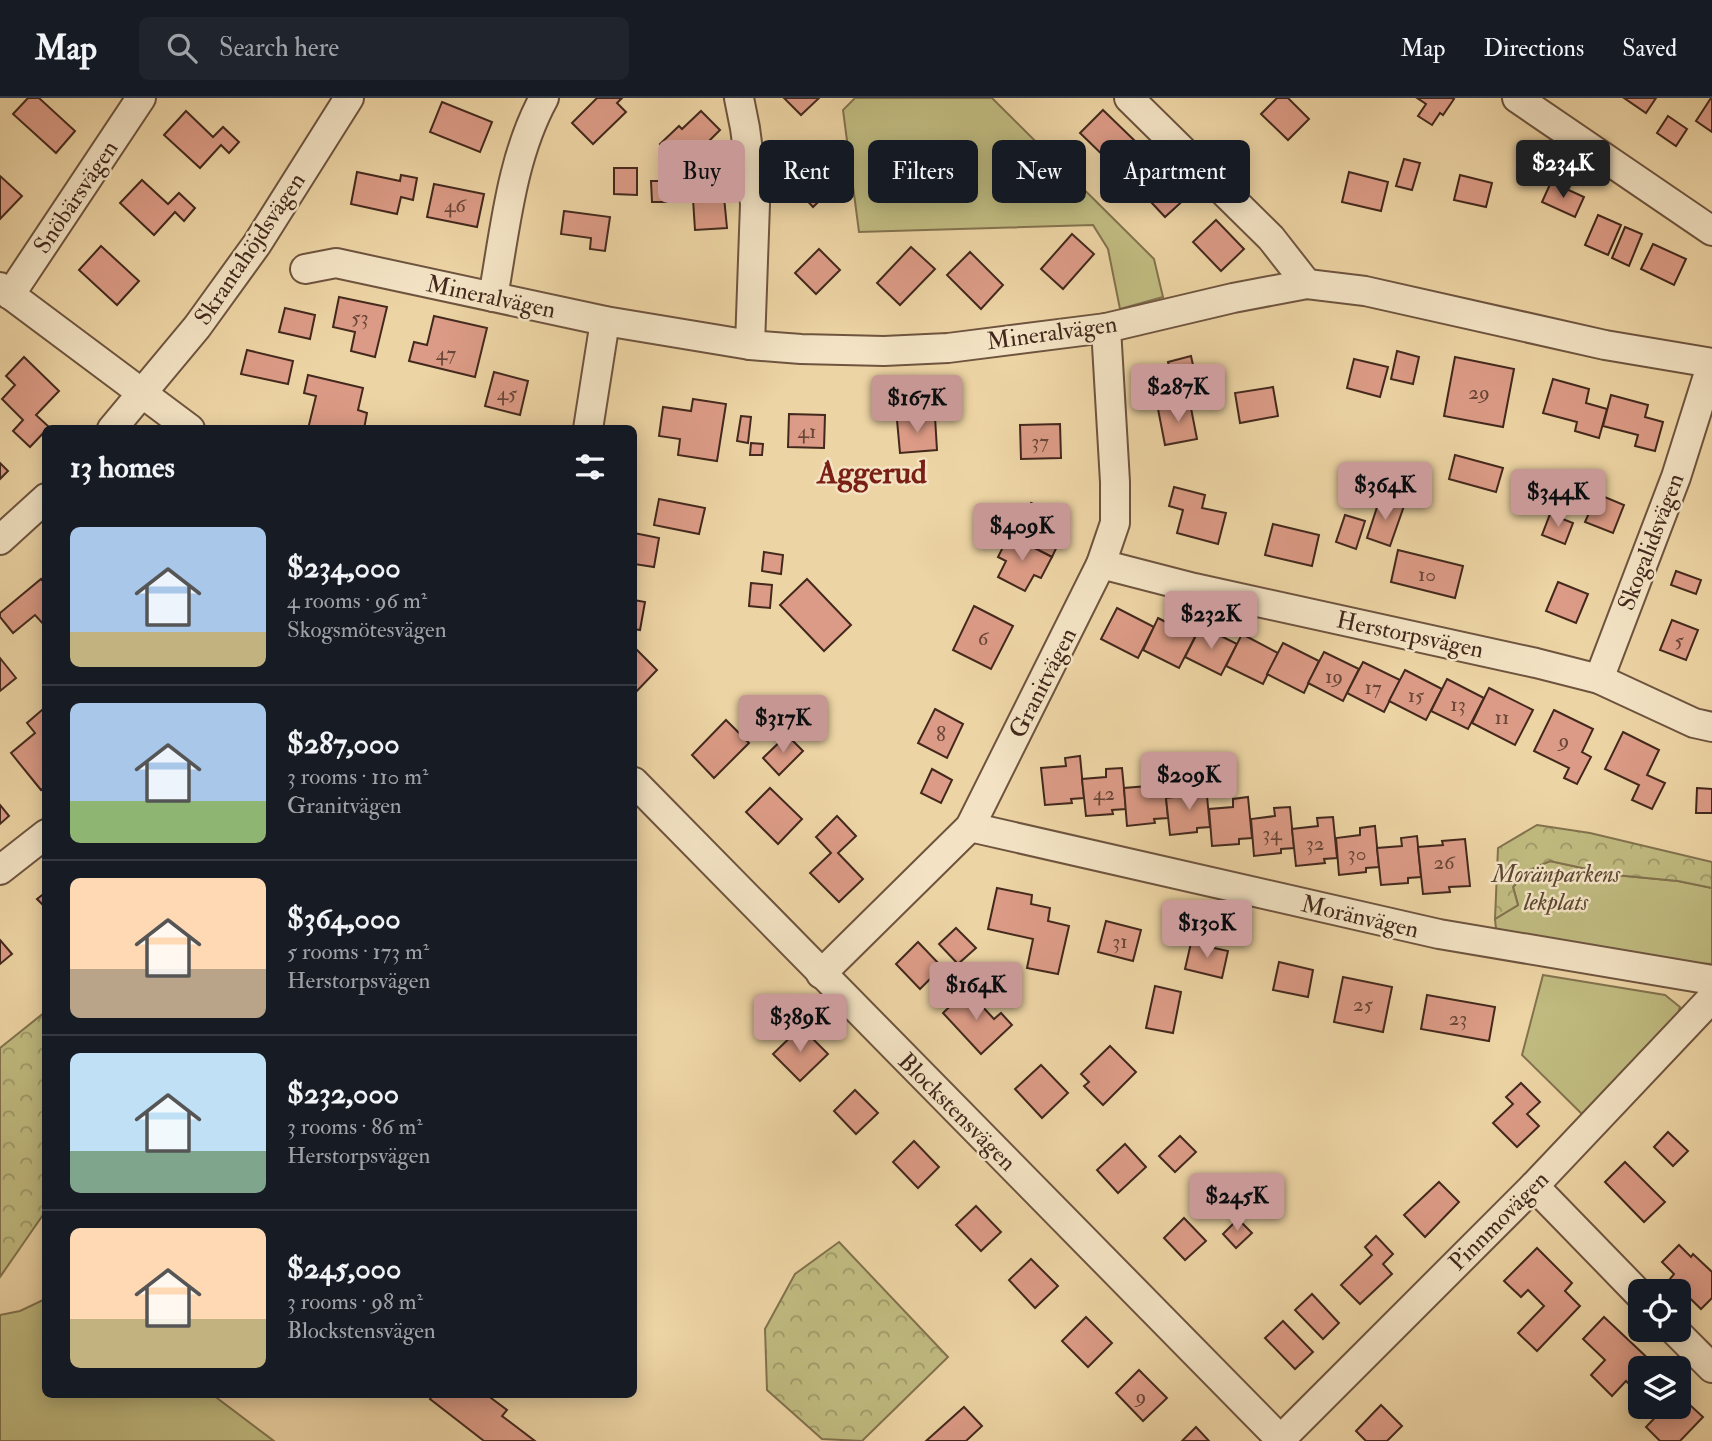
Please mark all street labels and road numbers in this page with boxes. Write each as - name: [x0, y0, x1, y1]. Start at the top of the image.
- street label: Snöbärsvägen: [27, 134, 125, 260]
- street label: Skrantahöjdsvägen: [187, 167, 313, 331]
- street label: Mineralvägen: [424, 268, 558, 326]
- street label: Mineralvägen: [985, 309, 1119, 357]
- street label: Skogalidsvägen: [1611, 469, 1691, 615]
- street label: Herstorpsvägen: [1334, 604, 1486, 666]
- street label: Granitvägen: [1002, 623, 1084, 743]
- street label: Moränvägen: [1298, 888, 1422, 946]
- street label: Blockstensvägen: [891, 1046, 1023, 1178]
- street label: Pinnmovägen: [1442, 1164, 1556, 1278]

